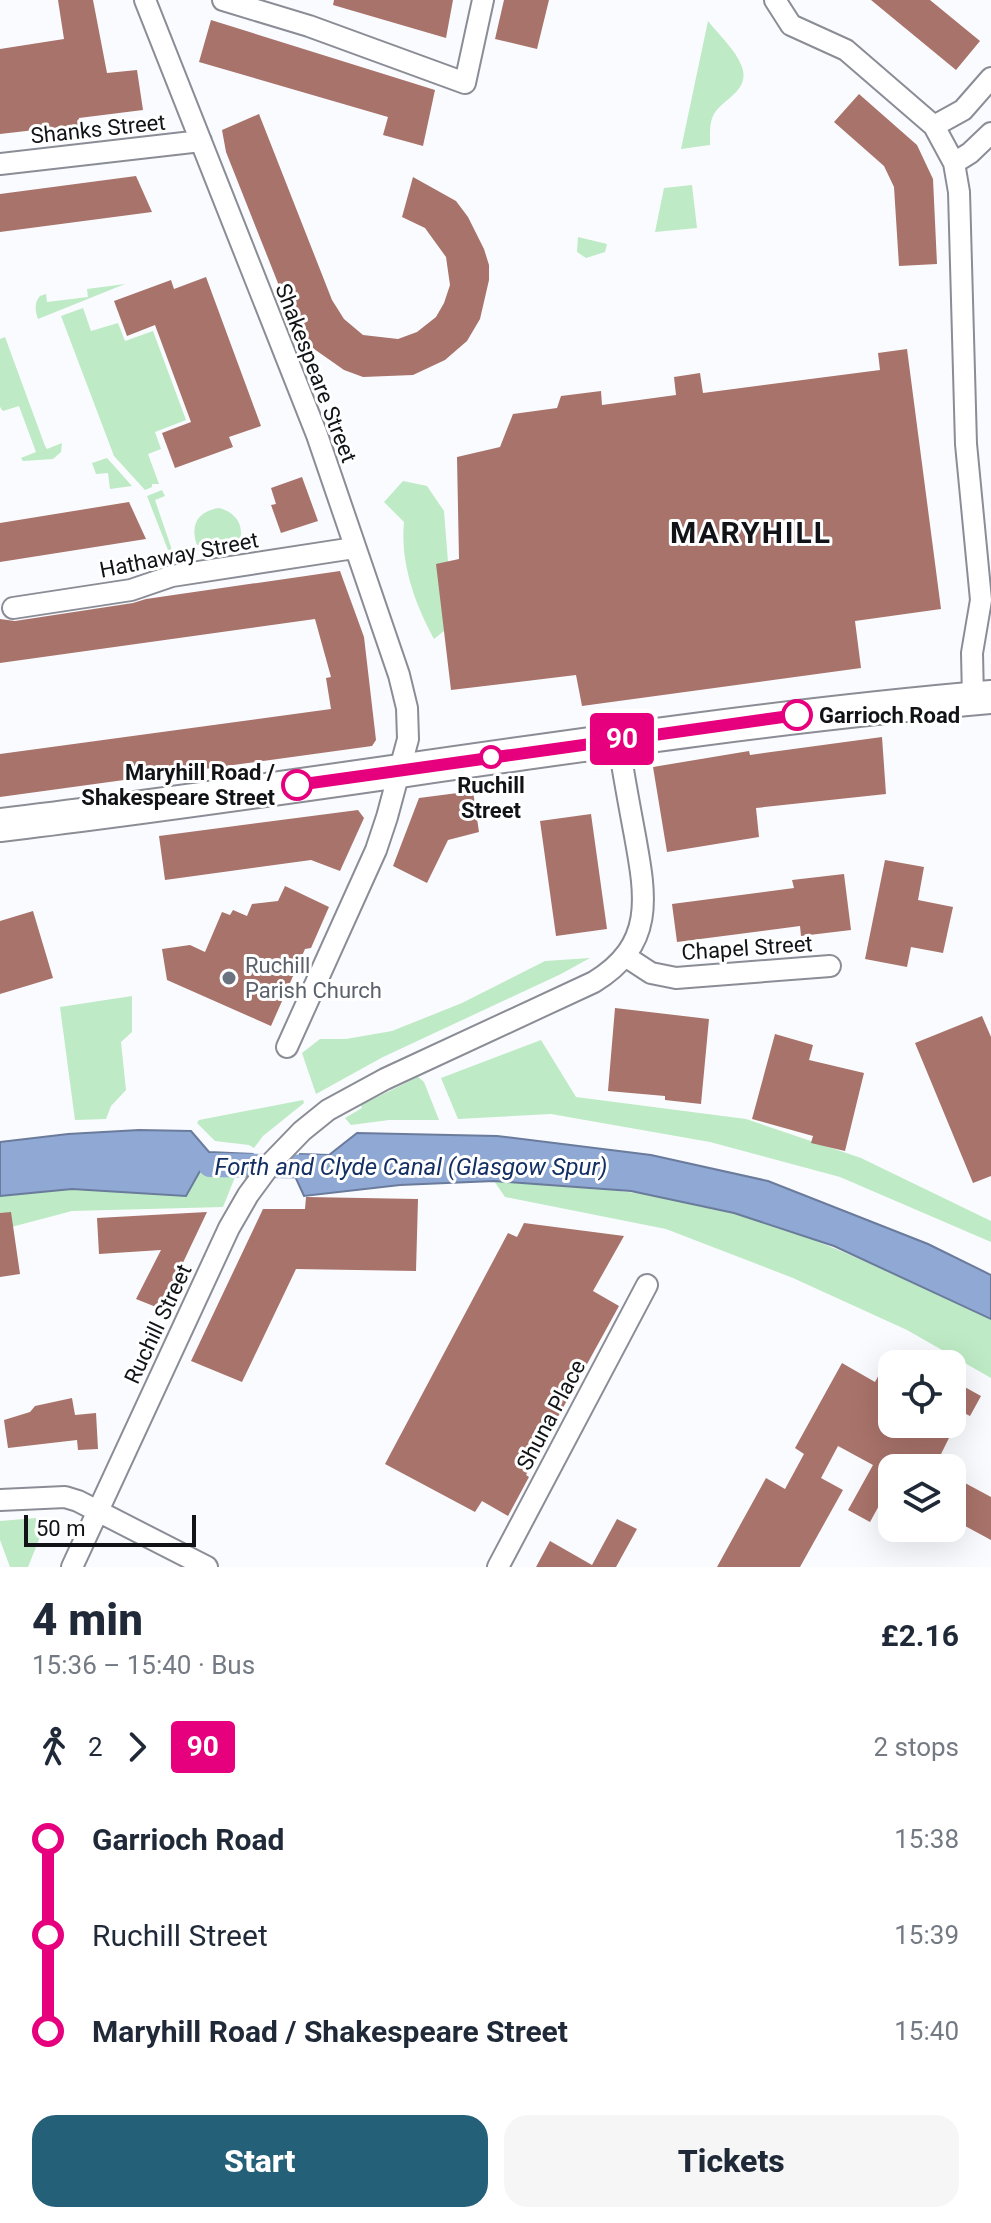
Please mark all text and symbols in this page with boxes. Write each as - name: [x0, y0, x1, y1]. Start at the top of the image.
- street label: Shanks Street: [29, 109, 167, 149]
- street label: Shakespeare Street: [270, 280, 362, 466]
- district label: MARYHILL: [670, 515, 832, 550]
- street label: Hathaway Street: [98, 527, 260, 583]
- marker: Garrioch Road: [782, 700, 812, 730]
- place label: Garrioch Road: [819, 703, 960, 728]
- line badge: 90: [586, 713, 658, 765]
- text: 90: [606, 722, 638, 755]
- marker: Ruchill Street: [480, 746, 502, 768]
- place label: Maryhill Road / Shakespeare Street: [81, 760, 276, 810]
- marker: Maryhill Road / Shakespeare Street: [282, 770, 312, 800]
- place label: Ruchill Street: [457, 773, 525, 823]
- street label: Chapel Street: [681, 931, 813, 965]
- place label: Ruchill Parish Church: [245, 953, 382, 1003]
- marker: Ruchill Parish Church: [220, 969, 238, 987]
- water label: Forth and Clyde Canal (Glasgow Spur): [215, 1153, 607, 1181]
- street label: Ruchill Street: [119, 1260, 197, 1388]
- map controls: [878, 1350, 966, 1542]
- button: locate: [878, 1350, 966, 1438]
- street label: Shuna Place: [511, 1356, 591, 1474]
- button: layers: [878, 1454, 966, 1542]
- scale bar: [24, 1511, 196, 1547]
- text: 50 m: [36, 1516, 85, 1541]
- text: 4 min: [32, 1594, 143, 1646]
- text: £2.16: [881, 1618, 959, 1653]
- text: 15:36 – 15:40 · Bus: [32, 1650, 255, 1680]
- icon: walk: [32, 1725, 76, 1769]
- icon: forward: [115, 1725, 159, 1769]
- text: 90: [187, 1730, 219, 1763]
- text: 2: [88, 1732, 103, 1762]
- text: 2 stops: [873, 1732, 959, 1762]
- text: Garrioch Road: [92, 1822, 284, 1857]
- text: 15:38: [894, 1824, 959, 1854]
- text: Ruchill Street: [92, 1918, 268, 1953]
- text: 15:39: [894, 1920, 959, 1950]
- text: Maryhill Road / Shakespeare Street: [92, 2014, 568, 2049]
- text: 15:40: [894, 2016, 959, 2046]
- button: Start: [32, 2115, 488, 2207]
- button: Tickets: [504, 2115, 959, 2207]

